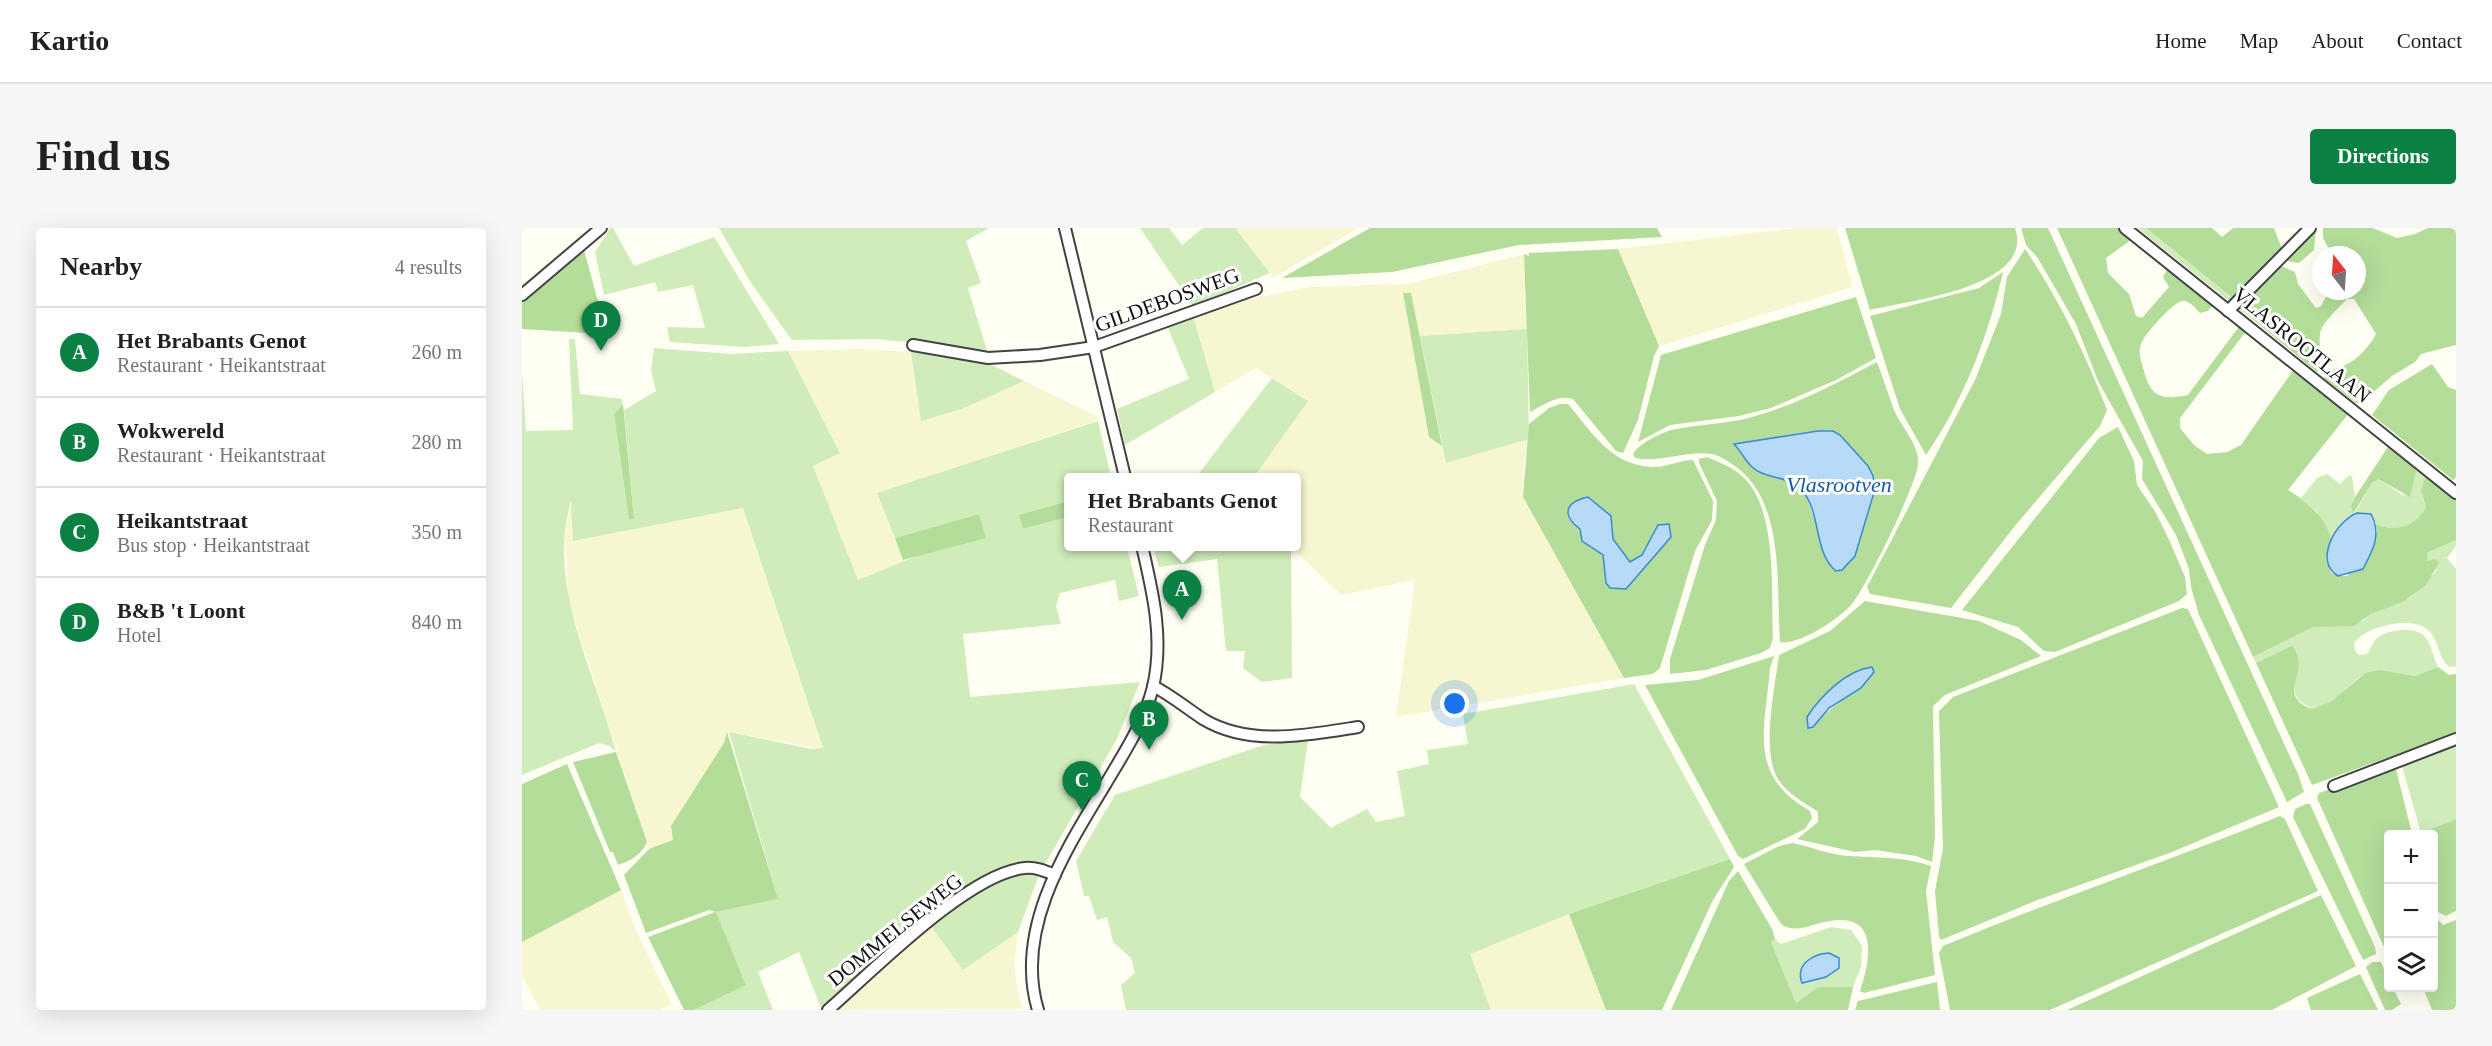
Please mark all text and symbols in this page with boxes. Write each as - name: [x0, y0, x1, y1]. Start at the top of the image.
- text: Kartio: [30, 25, 109, 56]
- text: Home: [2155, 29, 2207, 53]
- text: Map: [2240, 29, 2278, 53]
- text: About: [2311, 29, 2364, 53]
- text: Contact: [2397, 29, 2462, 53]
- button: Directions: [2310, 129, 2456, 184]
- text: Find us: [36, 133, 170, 179]
- north arrow: [2312, 246, 2366, 300]
- text: Nearby: [60, 252, 142, 281]
- text: 4 results: [395, 256, 462, 278]
- street label: GILDEBOSWEG: [1092, 263, 1242, 337]
- street label: VLASROOTLAAN: [2228, 282, 2376, 408]
- pin: D: [582, 302, 620, 351]
- text: Het Brabants Genot: [117, 328, 306, 353]
- text: A: [72, 341, 87, 363]
- text: 260 m: [411, 341, 462, 363]
- text: Restaurant · Heikantstraat: [117, 354, 326, 376]
- text: Wokwereld: [117, 418, 224, 443]
- text: B: [73, 431, 86, 453]
- text: 280 m: [411, 431, 462, 453]
- text: Restaurant · Heikantstraat: [117, 444, 326, 466]
- water label: Vlasrootven: [1786, 472, 1892, 497]
- popup: [1064, 473, 1301, 551]
- text: Het Brabants Genot: [1088, 488, 1277, 513]
- text: Heikantstraat: [117, 508, 248, 533]
- text: Restaurant: [1088, 514, 1173, 536]
- text: C: [72, 521, 87, 543]
- text: 350 m: [411, 521, 462, 543]
- text: Bus stop · Heikantstraat: [117, 534, 310, 556]
- pin: A: [1162, 570, 1202, 620]
- text: B&B 't Loont: [117, 598, 245, 623]
- text: D: [72, 611, 87, 633]
- text: 840 m: [411, 611, 462, 633]
- text: Hotel: [117, 624, 161, 646]
- your location: [1440, 689, 1469, 718]
- pin: B: [1130, 700, 1168, 750]
- pin: C: [1062, 762, 1102, 811]
- map controls: [2384, 830, 2438, 992]
- button: +: [2384, 830, 2438, 884]
- street label: DOMMELSEWEG: [823, 869, 967, 991]
- button: −: [2384, 884, 2438, 938]
- button: layers: [2384, 938, 2438, 992]

